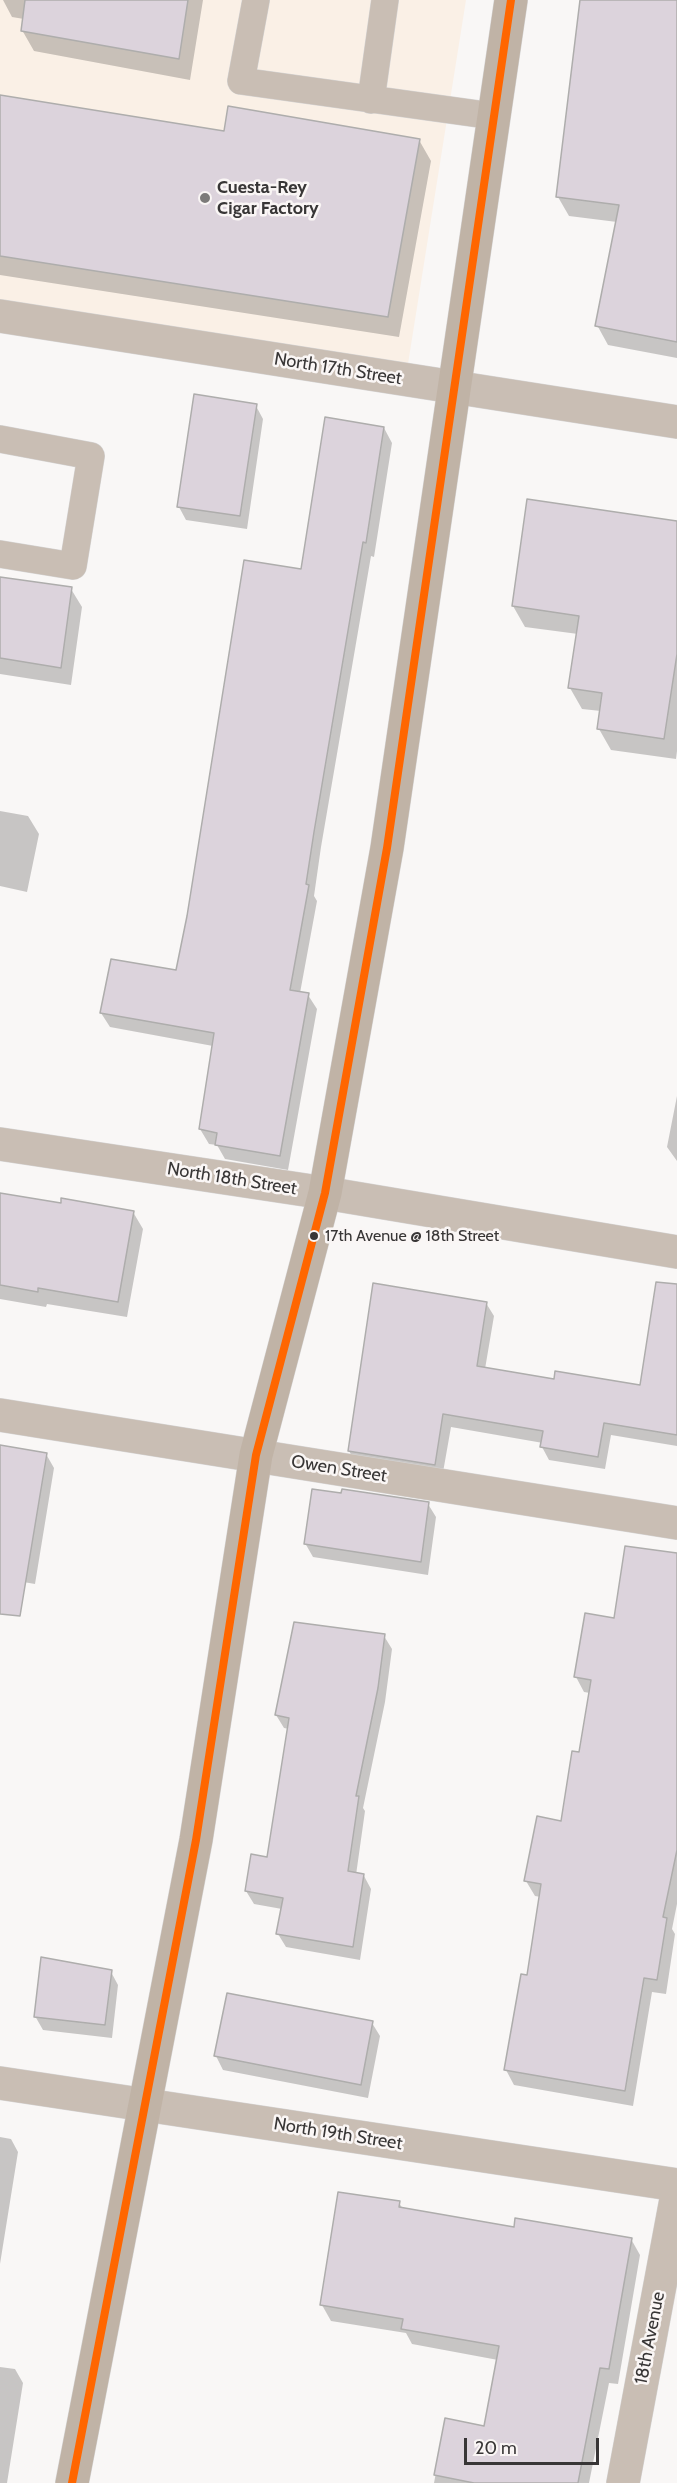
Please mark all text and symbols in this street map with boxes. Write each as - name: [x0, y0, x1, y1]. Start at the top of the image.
- place label: Cuesta-Rey Cigar Factory: [217, 177, 319, 219]
- marker: Cuesta-Rey Cigar Factory: [198, 191, 212, 205]
- street label: North 17th Street: [273, 348, 403, 390]
- street label: North 18th Street: [166, 1158, 298, 1200]
- place label: 17th Avenue @ 18th Street: [325, 1226, 499, 1246]
- marker: 17th Avenue @ 18th Street: [308, 1230, 320, 1242]
- street label: Owen Street: [290, 1451, 388, 1487]
- street label: North 19th Street: [272, 2113, 404, 2155]
- street label: 18th Avenue: [630, 2290, 670, 2386]
- scale bar: [467, 2426, 602, 2464]
- text: 20 m: [475, 2437, 517, 2459]

